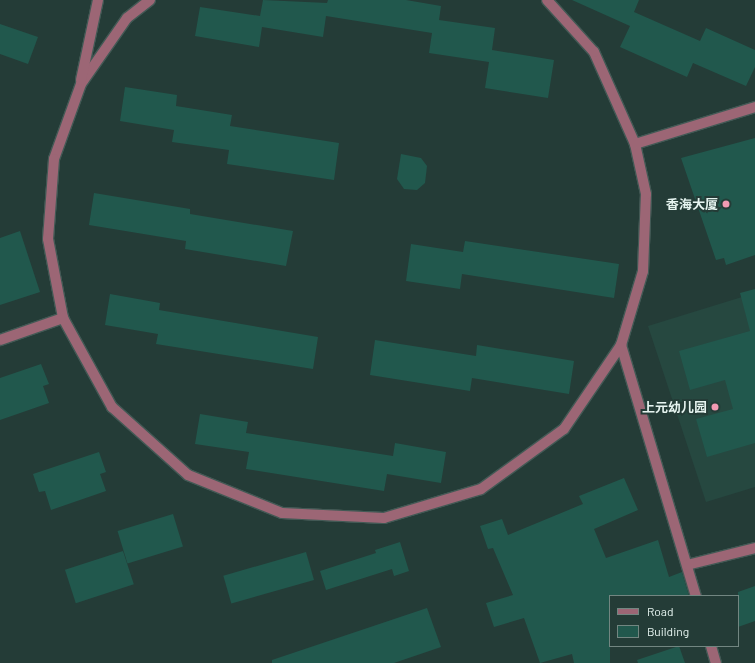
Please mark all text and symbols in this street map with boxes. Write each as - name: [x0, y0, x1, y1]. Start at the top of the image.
- place label: 香海大厦: [666, 196, 718, 212]
- marker: 香海大厦: [721, 199, 731, 209]
- place label: 上元幼儿园: [642, 399, 707, 415]
- marker: 上元幼儿园: [710, 402, 720, 412]
- legend: [609, 595, 739, 647]
- text: Road: [647, 604, 674, 618]
- text: Building: [647, 624, 689, 638]

